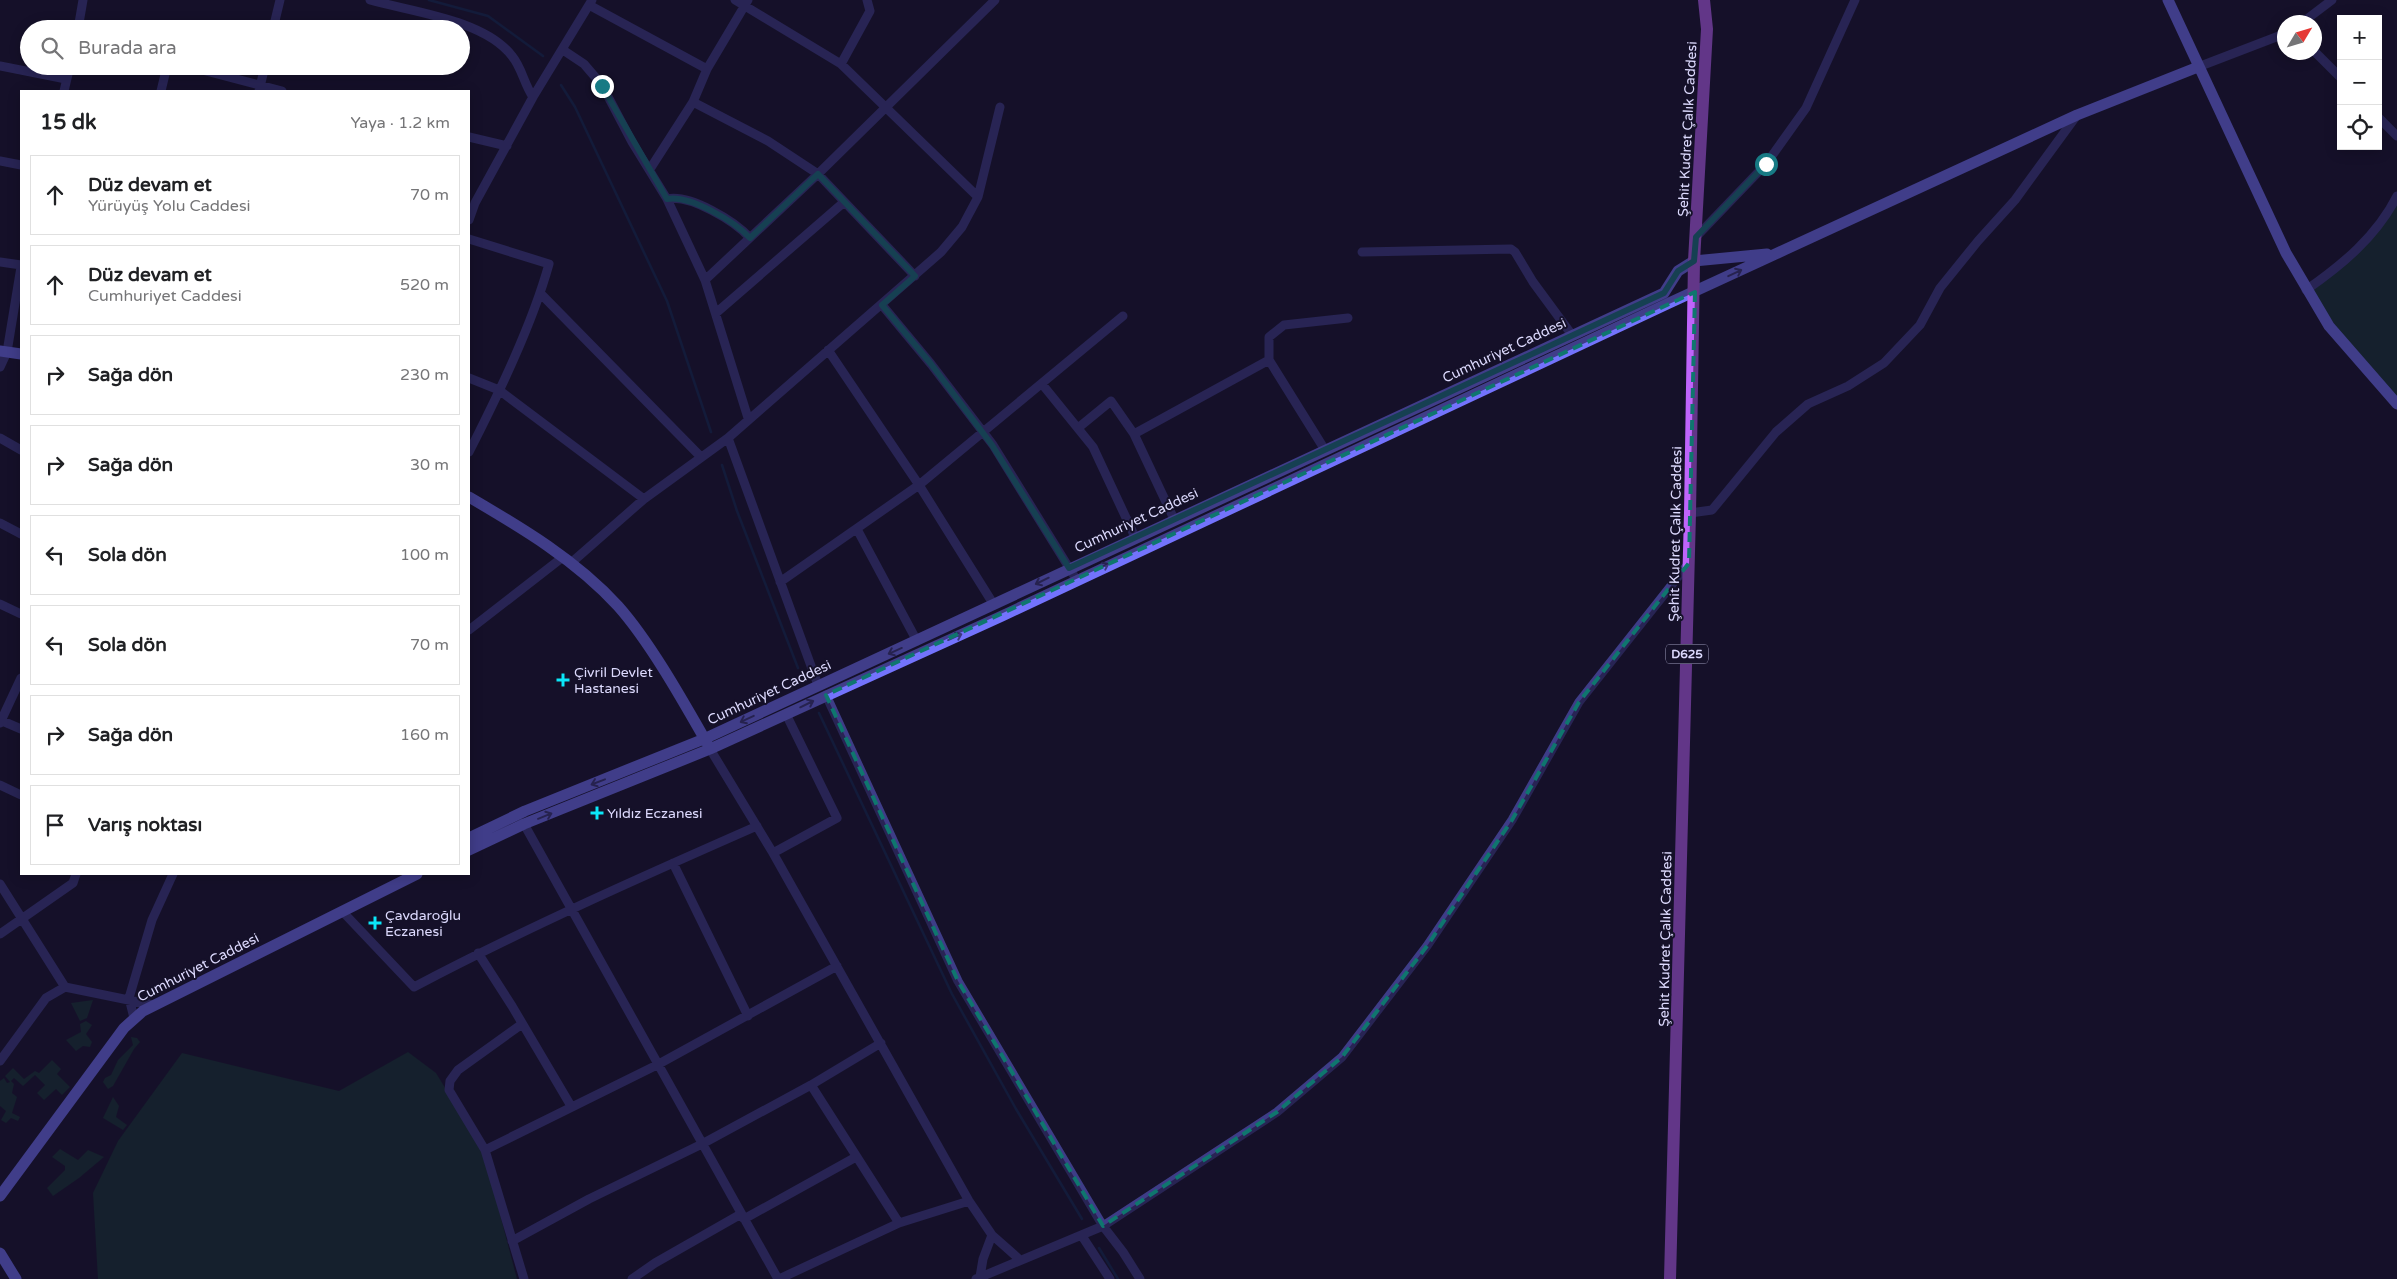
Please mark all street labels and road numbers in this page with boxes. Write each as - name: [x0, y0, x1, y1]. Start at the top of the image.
- street label: Şehit Kudret Çalık Caddesi: [1674, 41, 1701, 217]
- street label: Cumhuriyet Caddesi: [1440, 314, 1569, 387]
- street label: Şehit Kudret Çalık Caddesi: [1665, 446, 1686, 622]
- street label: Cumhuriyet Caddesi: [1072, 484, 1201, 557]
- road number: D625: [1666, 644, 1708, 664]
- street label: Cumhuriyet Caddesi: [705, 656, 834, 729]
- street label: Şehit Kudret Çalık Caddesi: [1655, 851, 1676, 1027]
- street label: Cumhuriyet Caddesi: [134, 929, 262, 1006]

